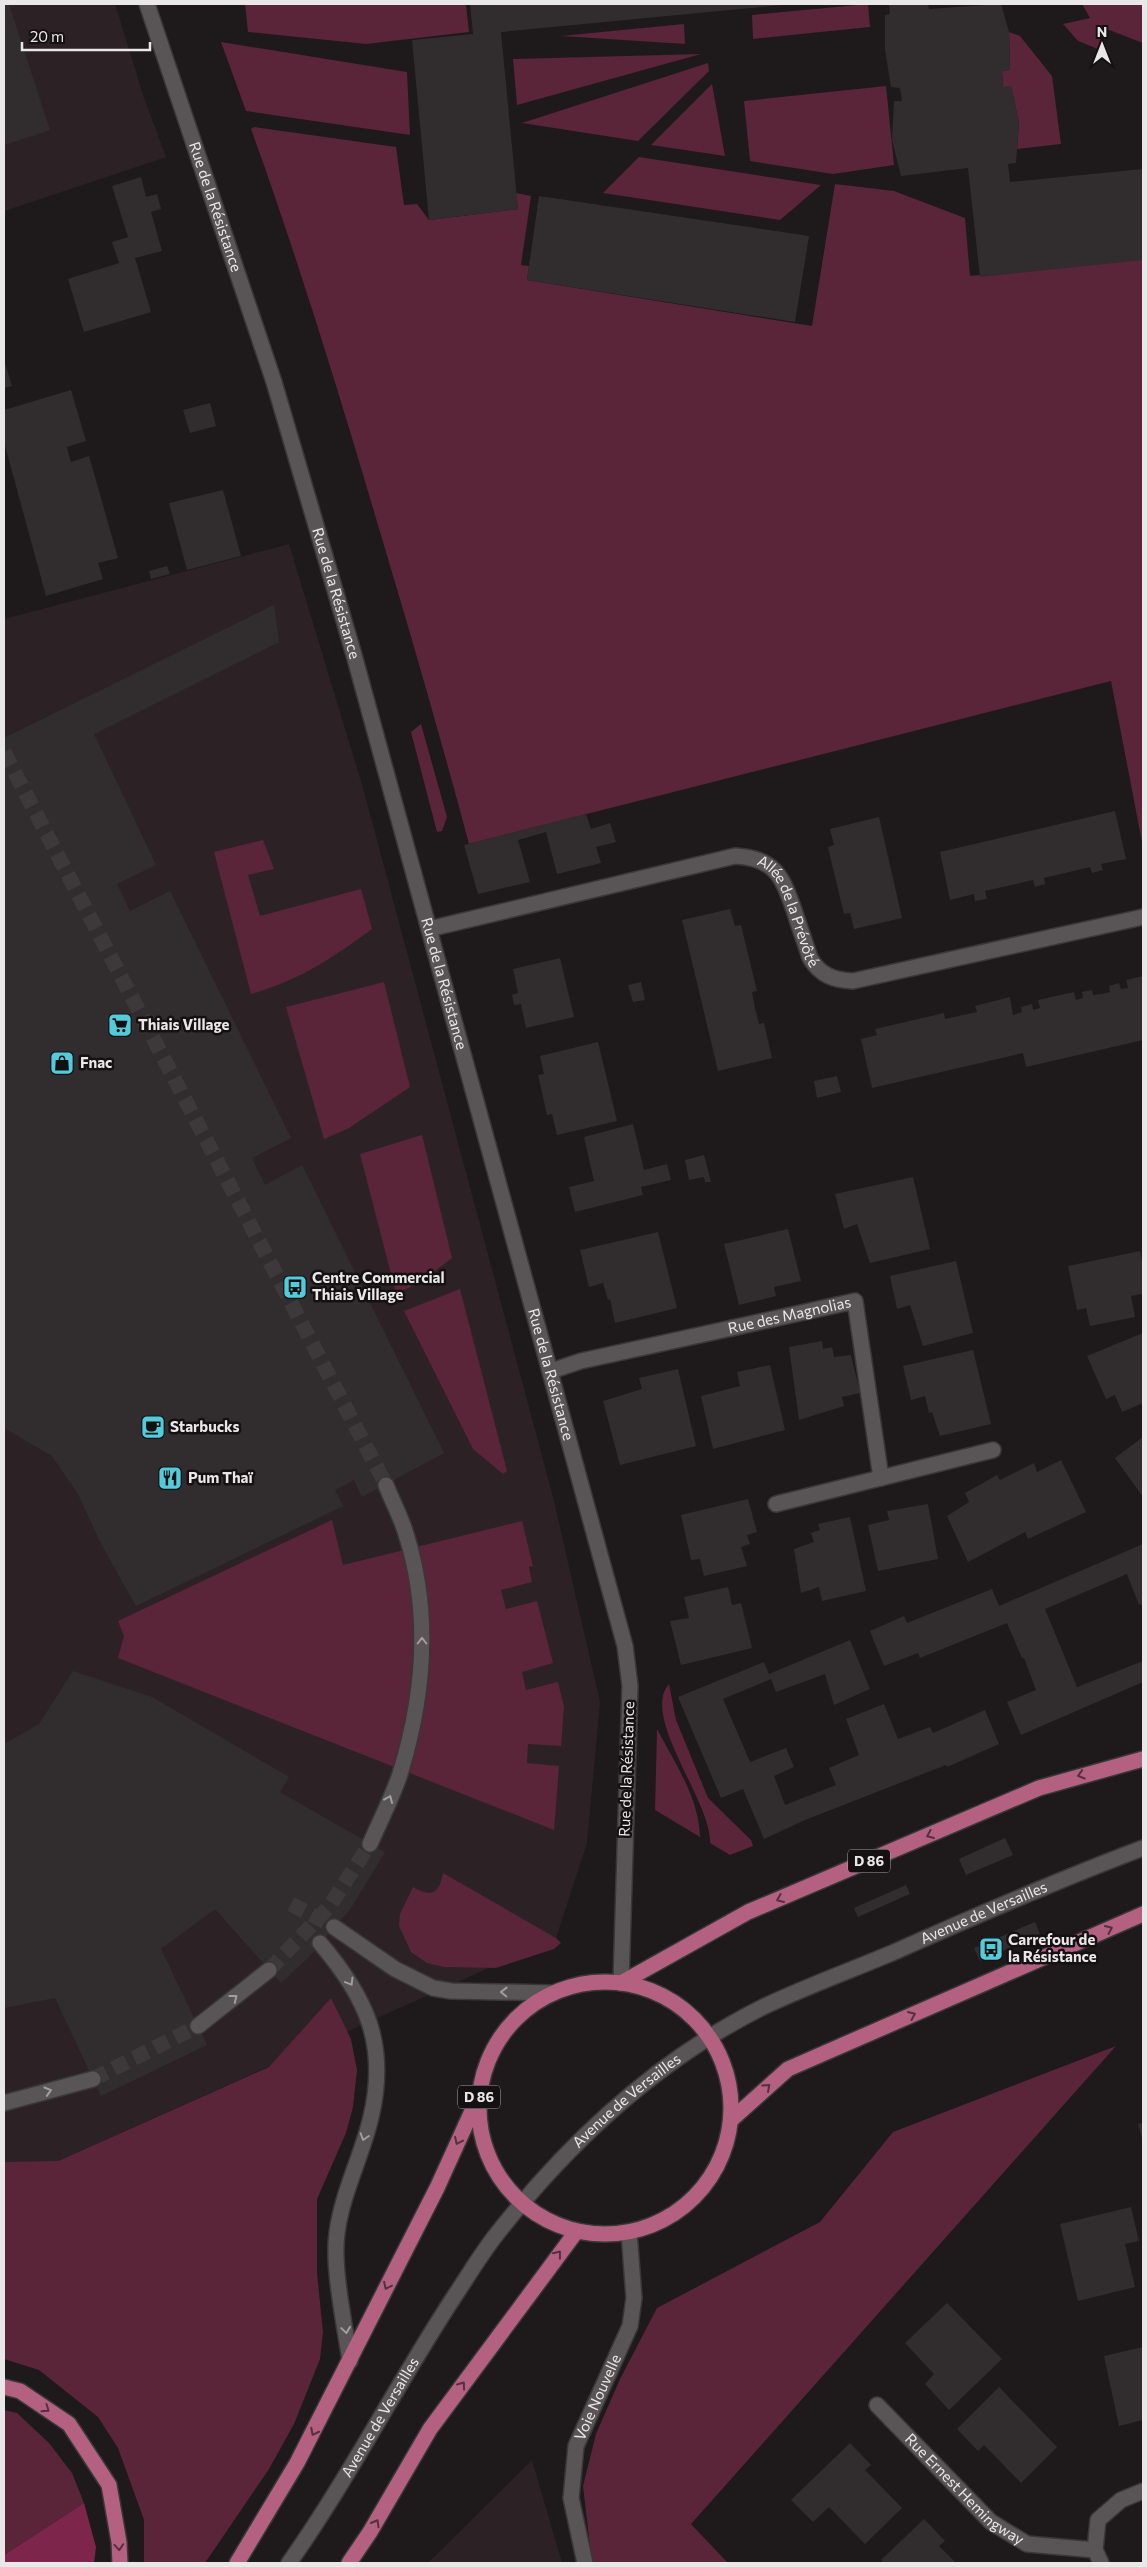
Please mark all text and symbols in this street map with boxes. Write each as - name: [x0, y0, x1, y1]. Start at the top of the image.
- scale bar: [22, 20, 150, 52]
- north arrow: [1077, 20, 1127, 70]
- text: N: [1097, 23, 1107, 40]
- text: 20 m: [30, 27, 64, 45]
- street label: Rue de la Résistance: [186, 139, 246, 274]
- street label: Rue de la Résistance: [309, 525, 365, 661]
- street label: Allée de la Prévôté: [755, 851, 823, 970]
- street label: Rue de la Résistance: [418, 915, 472, 1052]
- supermarket icon: Thiais Village: [107, 1012, 133, 1038]
- place label: Thiais Village: [138, 1015, 229, 1033]
- shop icon: Fnac: [49, 1050, 75, 1076]
- place label: Fnac: [80, 1053, 112, 1071]
- place label: Centre Commercial Thiais Village: [312, 1268, 445, 1303]
- bus stop icon: Centre Commercial Thiais Village: [282, 1274, 308, 1300]
- street label: Rue des Magnolias: [726, 1292, 853, 1337]
- street label: Rue de la Résistance: [525, 1306, 578, 1442]
- cafe icon: Starbucks: [140, 1414, 166, 1440]
- place label: Starbucks: [170, 1417, 240, 1435]
- restaurant icon: Pum Thaï: [157, 1465, 183, 1491]
- place label: Pum Thaï: [188, 1468, 254, 1486]
- one-way arrow: [417, 1637, 427, 1645]
- street label: Rue de la Résistance: [615, 1701, 637, 1837]
- one-way arrow: [1076, 1769, 1085, 1780]
- one-way arrow: [383, 1795, 394, 1804]
- one-way arrow: [926, 1828, 935, 1839]
- road number: D 86: [848, 1850, 890, 1872]
- street label: Avenue de Versailles: [917, 1877, 1050, 1947]
- one-way arrow: [776, 1892, 785, 1903]
- one-way arrow: [1104, 1924, 1113, 1935]
- place label: Carrefour de la Résistance: [1008, 1930, 1097, 1965]
- bus stop icon: Carrefour de la Résistance: [978, 1936, 1004, 1962]
- one-way arrow: [343, 1977, 353, 1986]
- one-way arrow: [500, 1987, 508, 1997]
- one-way arrow: [228, 1995, 237, 2004]
- one-way arrow: [907, 2011, 916, 2022]
- street label: Avenue de Versailles: [568, 2049, 684, 2151]
- one-way arrow: [761, 2084, 770, 2093]
- one-way arrow: [44, 2086, 53, 2097]
- road number: D 86: [458, 2086, 500, 2108]
- one-way arrow: [360, 2133, 370, 2141]
- one-way arrow: [454, 2136, 465, 2145]
- one-way arrow: [553, 2251, 561, 2260]
- one-way arrow: [383, 2281, 393, 2290]
- one-way arrow: [340, 2326, 351, 2334]
- street label: Voie Nouvelle: [570, 2351, 624, 2443]
- street label: Avenue de Versailles: [337, 2354, 422, 2480]
- one-way arrow: [456, 2381, 465, 2391]
- one-way arrow: [41, 2403, 50, 2412]
- one-way arrow: [310, 2426, 320, 2435]
- street label: Rue Ernest Hemingway: [902, 2429, 1028, 2548]
- one-way arrow: [369, 2519, 379, 2528]
- one-way arrow: [113, 2543, 124, 2551]

